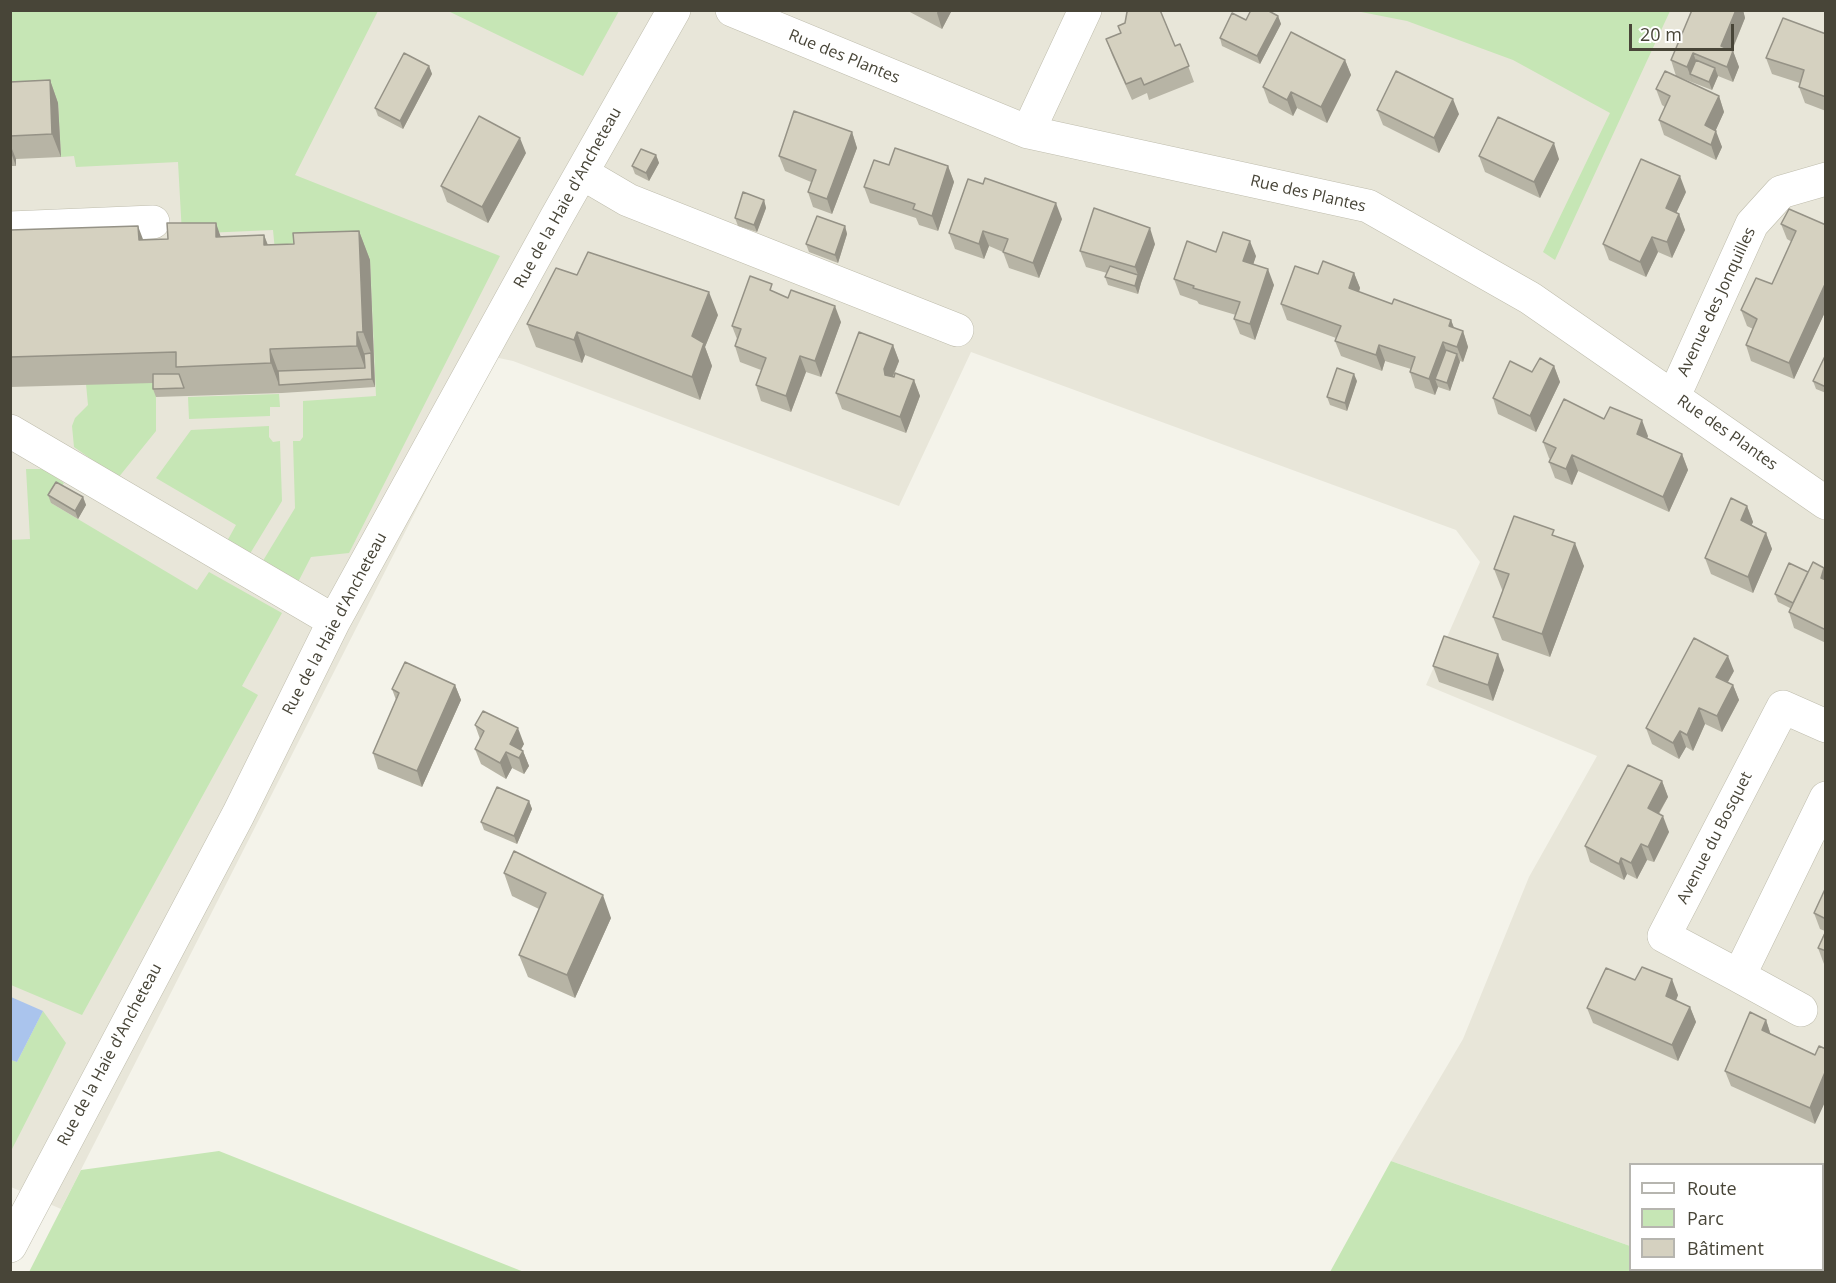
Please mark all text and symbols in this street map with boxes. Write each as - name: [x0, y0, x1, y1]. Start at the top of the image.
- scale bar: [1632, 12, 1737, 50]
- text: 20 m: [1640, 22, 1682, 46]
- street label: Rue des Plantes: [786, 26, 902, 88]
- street label: Rue de la Haie d'Ancheteau: [510, 104, 626, 292]
- street label: Rue des Plantes: [1248, 171, 1368, 217]
- street label: Avenue des Jonquilles: [1674, 224, 1760, 380]
- street label: Rue des Plantes: [1673, 391, 1781, 475]
- street label: Rue de la Haie d'Ancheteau: [279, 530, 391, 718]
- street label: Avenue du Bosquet: [1673, 769, 1757, 907]
- street label: Rue de la Haie d'Ancheteau: [54, 961, 166, 1149]
- legend: [1629, 1163, 1824, 1271]
- text: Route: [1687, 1176, 1737, 1200]
- text: Parc: [1687, 1206, 1724, 1230]
- text: Bâtiment: [1687, 1236, 1764, 1260]

